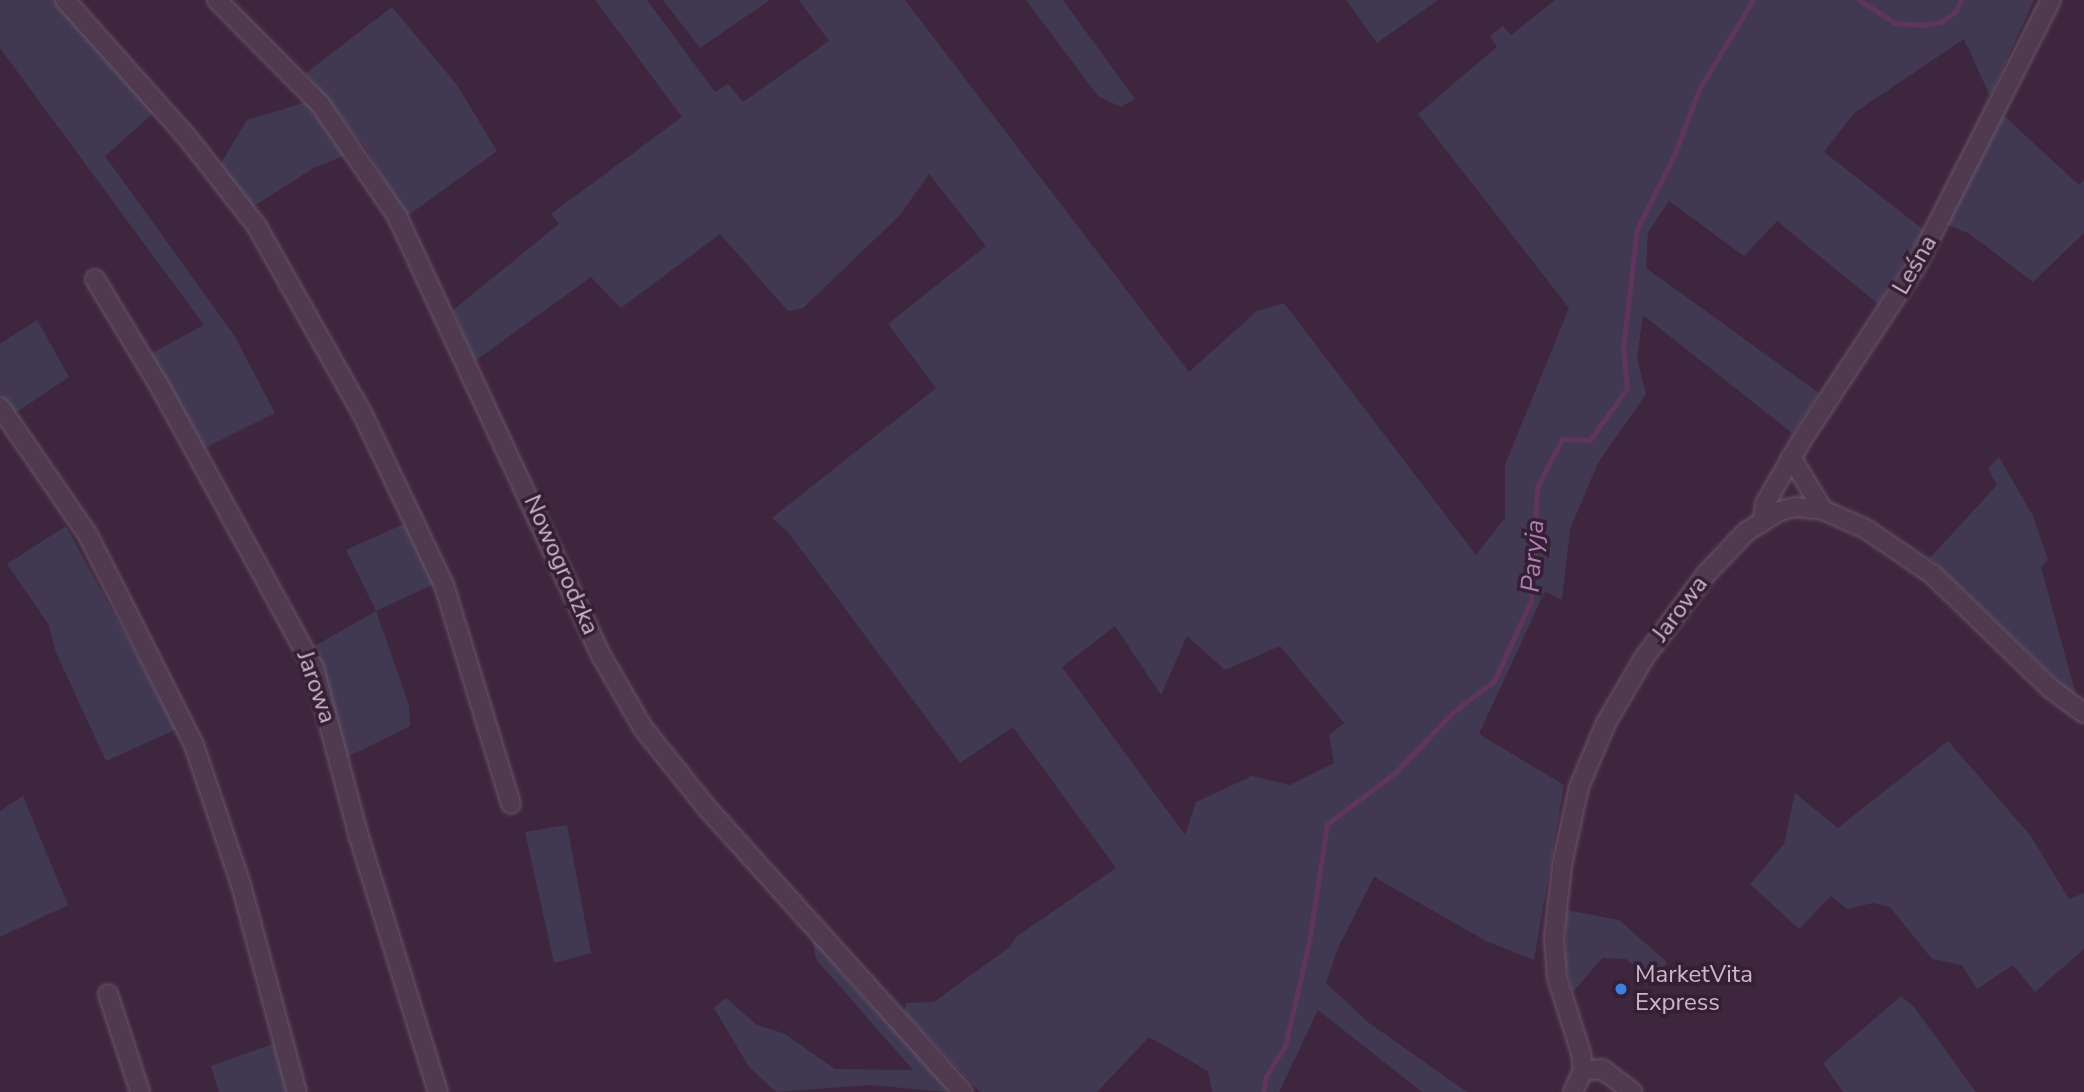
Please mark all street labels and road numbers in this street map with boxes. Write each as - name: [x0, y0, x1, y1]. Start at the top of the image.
- street label: Leśna: [1887, 230, 1943, 300]
- street label: Nowogrodzka: [517, 491, 605, 639]
- street label: Jarowa: [1646, 570, 1714, 648]
- street label: Jarowa: [290, 647, 342, 727]

